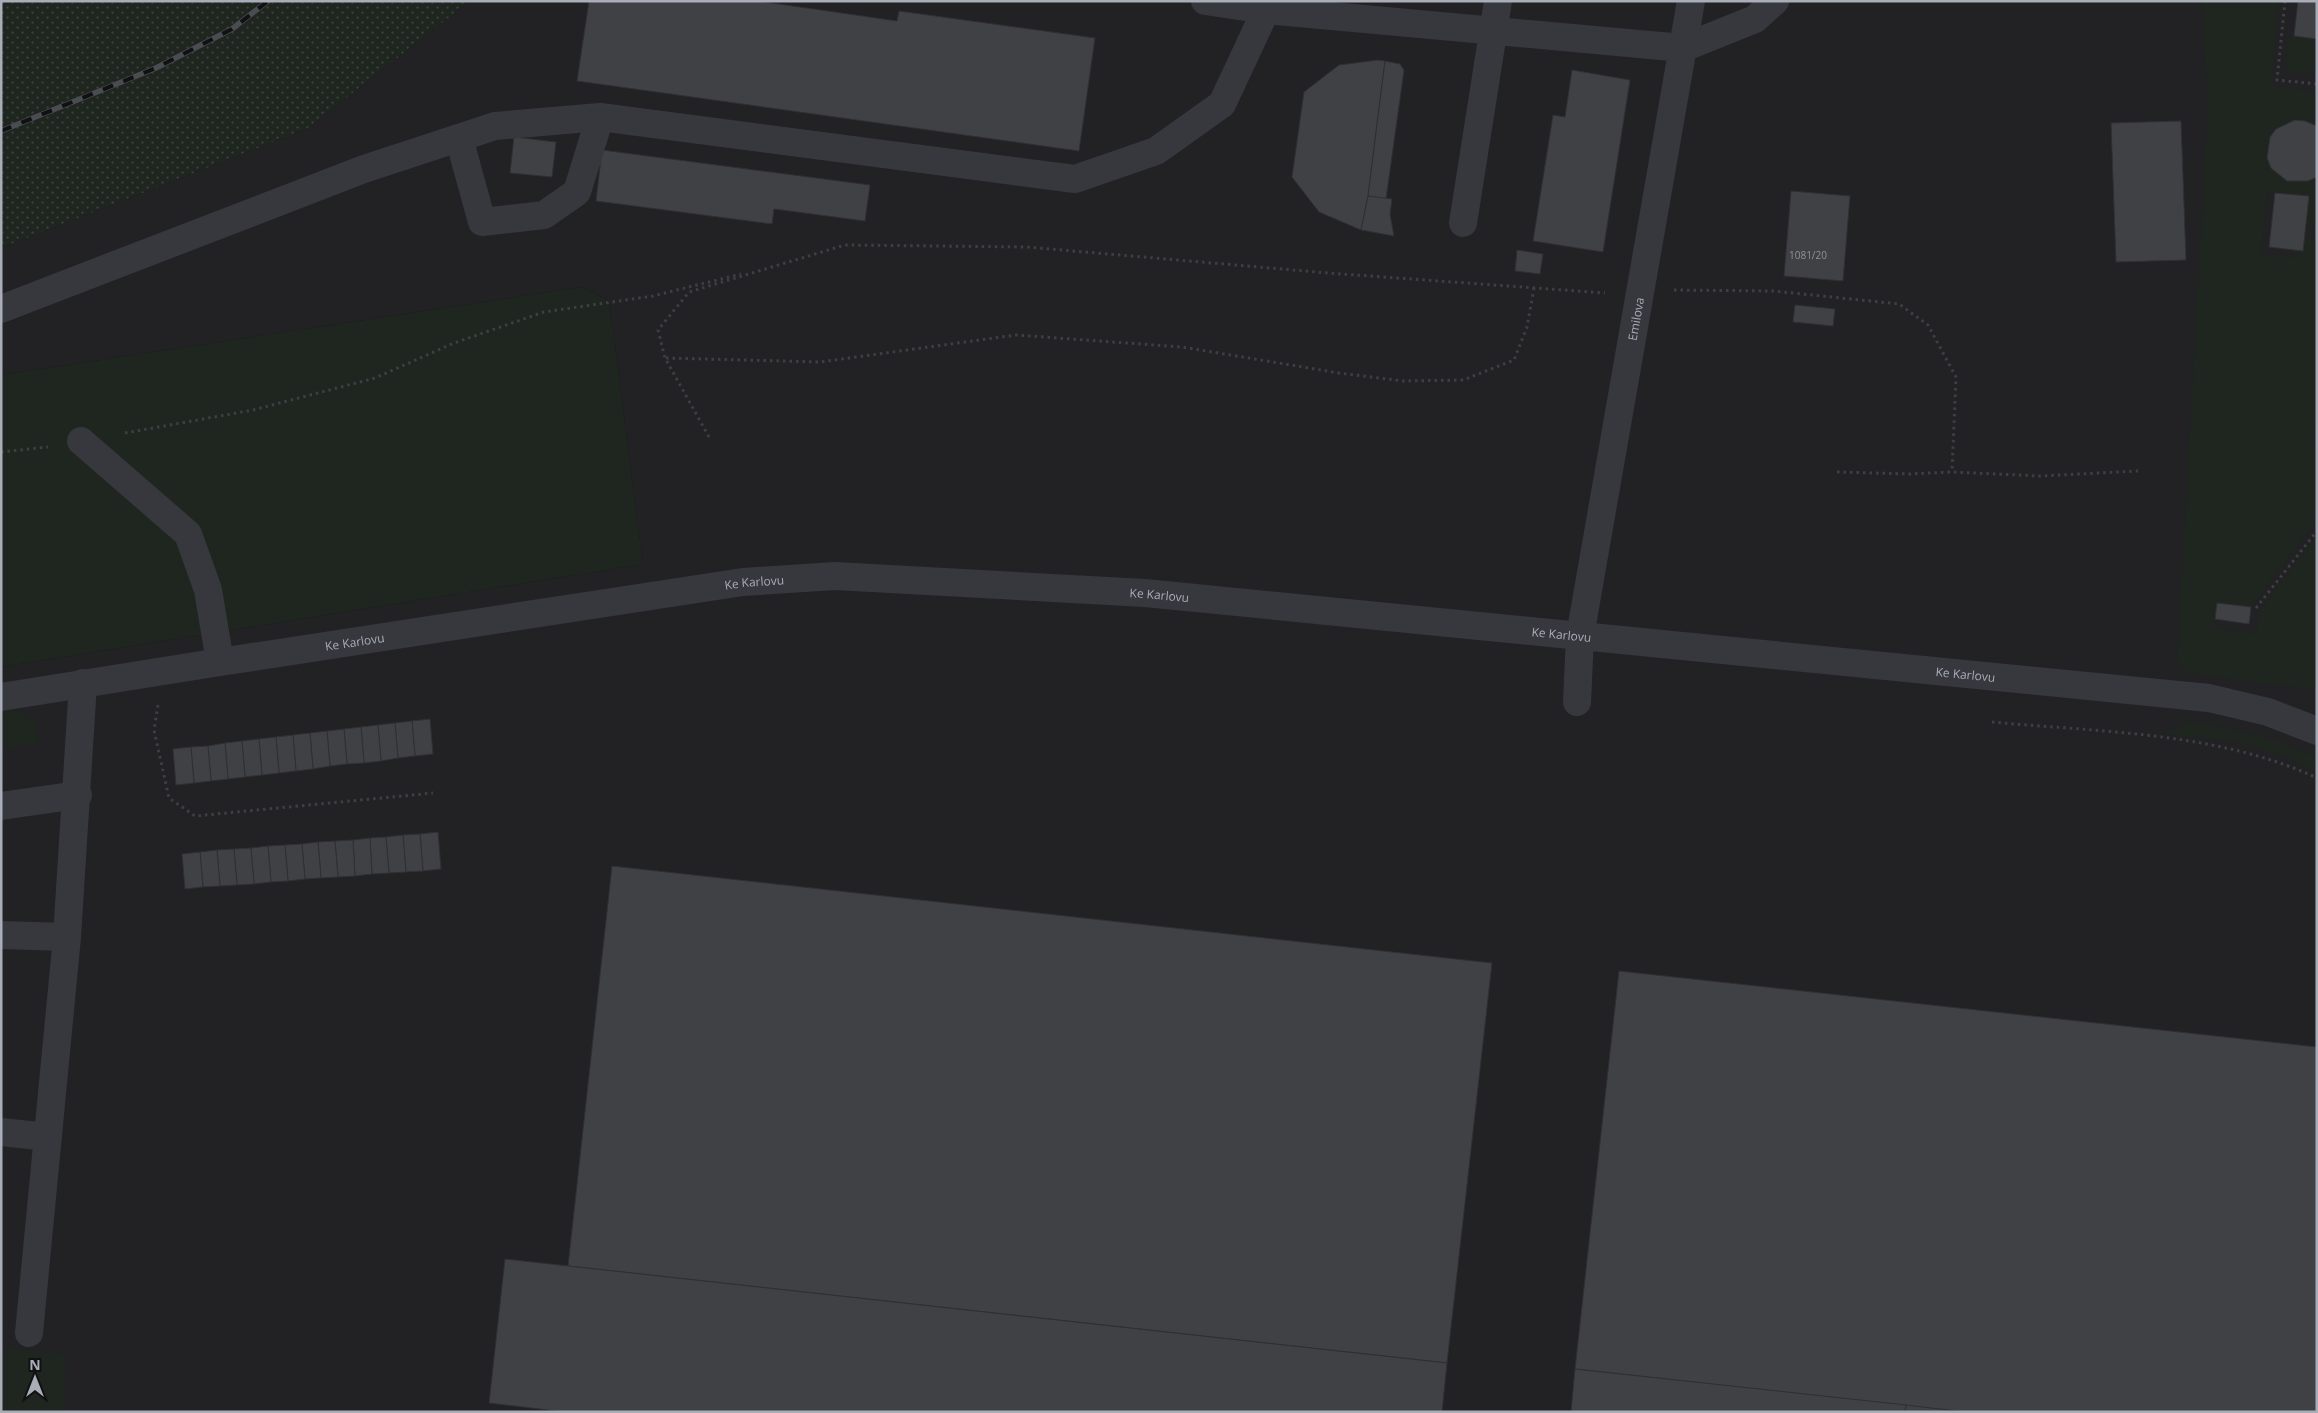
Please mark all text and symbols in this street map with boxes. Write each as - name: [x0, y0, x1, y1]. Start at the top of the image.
- house number: 1081/20: [1789, 248, 1827, 262]
- street label: Emilova: [1623, 296, 1648, 342]
- street label: Ke Karlovu: [723, 571, 784, 593]
- street label: Ke Karlovu: [1129, 584, 1190, 606]
- street label: Ke Karlovu: [1531, 623, 1592, 645]
- street label: Ke Karlovu: [324, 628, 385, 654]
- street label: Ke Karlovu: [1935, 663, 1996, 685]
- north arrow: [10, 1353, 60, 1403]
- text: N: [29, 1355, 41, 1374]

